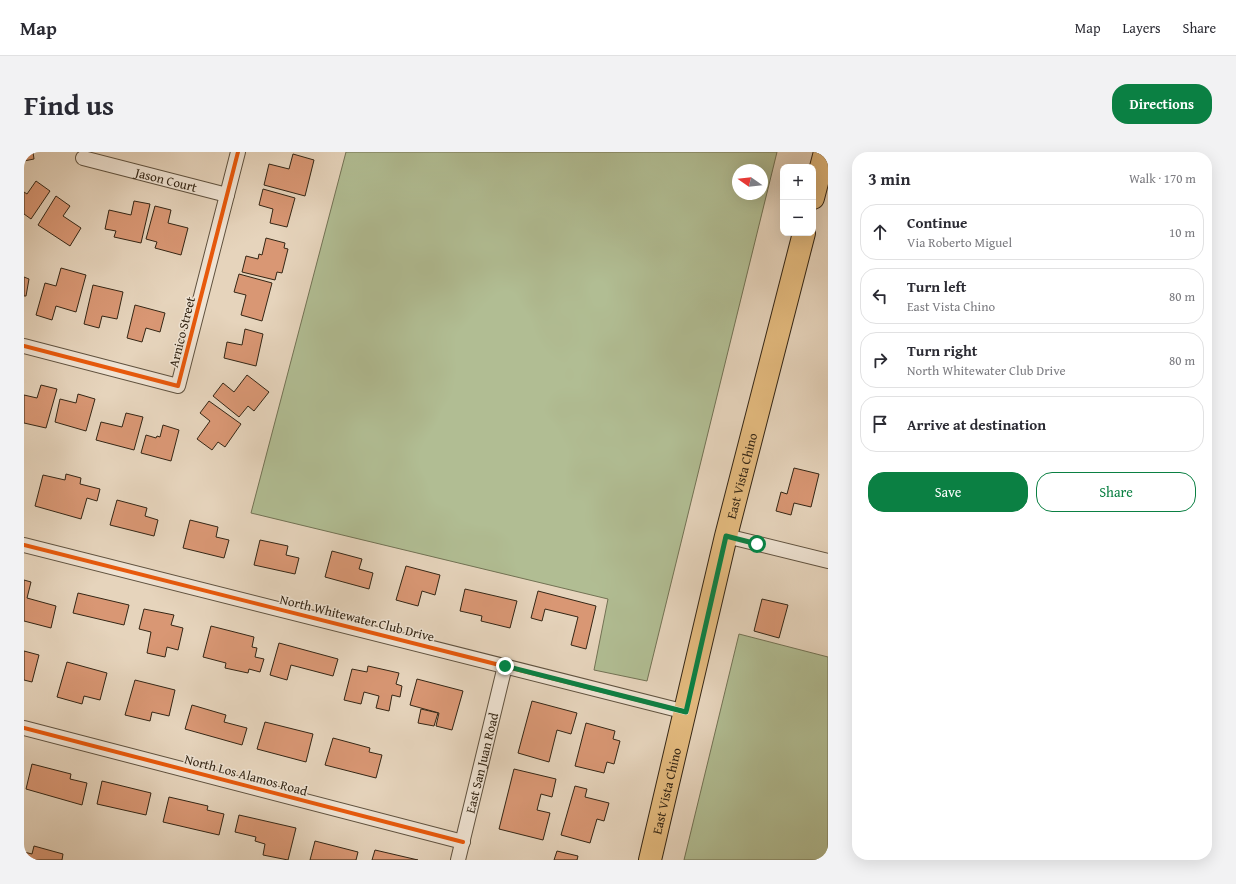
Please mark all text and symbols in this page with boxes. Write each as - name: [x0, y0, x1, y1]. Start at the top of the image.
- text: Map: [20, 14, 57, 42]
- text: Map: [1075, 18, 1101, 38]
- text: Layers: [1123, 18, 1161, 38]
- text: Share: [1183, 18, 1216, 38]
- text: Find us: [24, 84, 114, 125]
- button: Directions: [1112, 84, 1212, 124]
- street label: Jason Court: [131, 162, 200, 197]
- north arrow: [732, 164, 768, 200]
- map controls: [780, 164, 816, 236]
- button: +: [780, 164, 816, 200]
- text: 3 min: [868, 166, 910, 191]
- text: Walk · 170 m: [1129, 169, 1196, 188]
- button: −: [780, 200, 816, 236]
- text: Continue: [907, 212, 968, 233]
- icon: ahead: [869, 221, 891, 243]
- text: 10 m: [1169, 223, 1195, 242]
- text: Via Roberto Miguel: [907, 233, 1012, 252]
- text: Turn left: [907, 276, 966, 297]
- icon: left: [869, 285, 891, 307]
- text: 80 m: [1169, 287, 1195, 306]
- street label: Arnico Street: [164, 294, 200, 369]
- text: East Vista Chino: [907, 297, 995, 316]
- text: Turn right: [907, 340, 978, 361]
- icon: right: [869, 349, 891, 371]
- text: 80 m: [1169, 351, 1195, 370]
- text: North Whitewater Club Drive: [907, 361, 1066, 380]
- icon: arrive: [869, 413, 891, 435]
- text: Arrive at destination: [907, 414, 1046, 435]
- street label: East Vista Chino: [721, 430, 762, 521]
- button: Save: [868, 472, 1028, 512]
- button: Share: [1036, 472, 1196, 512]
- route start: [748, 535, 766, 553]
- street label: North Whitewater Club Drive: [278, 590, 436, 646]
- route end: [496, 657, 514, 675]
- street label: East San Juan Road: [460, 711, 503, 815]
- street label: East Vista Chino: [647, 745, 686, 836]
- street label: North Los Alamos Road: [182, 749, 310, 801]

